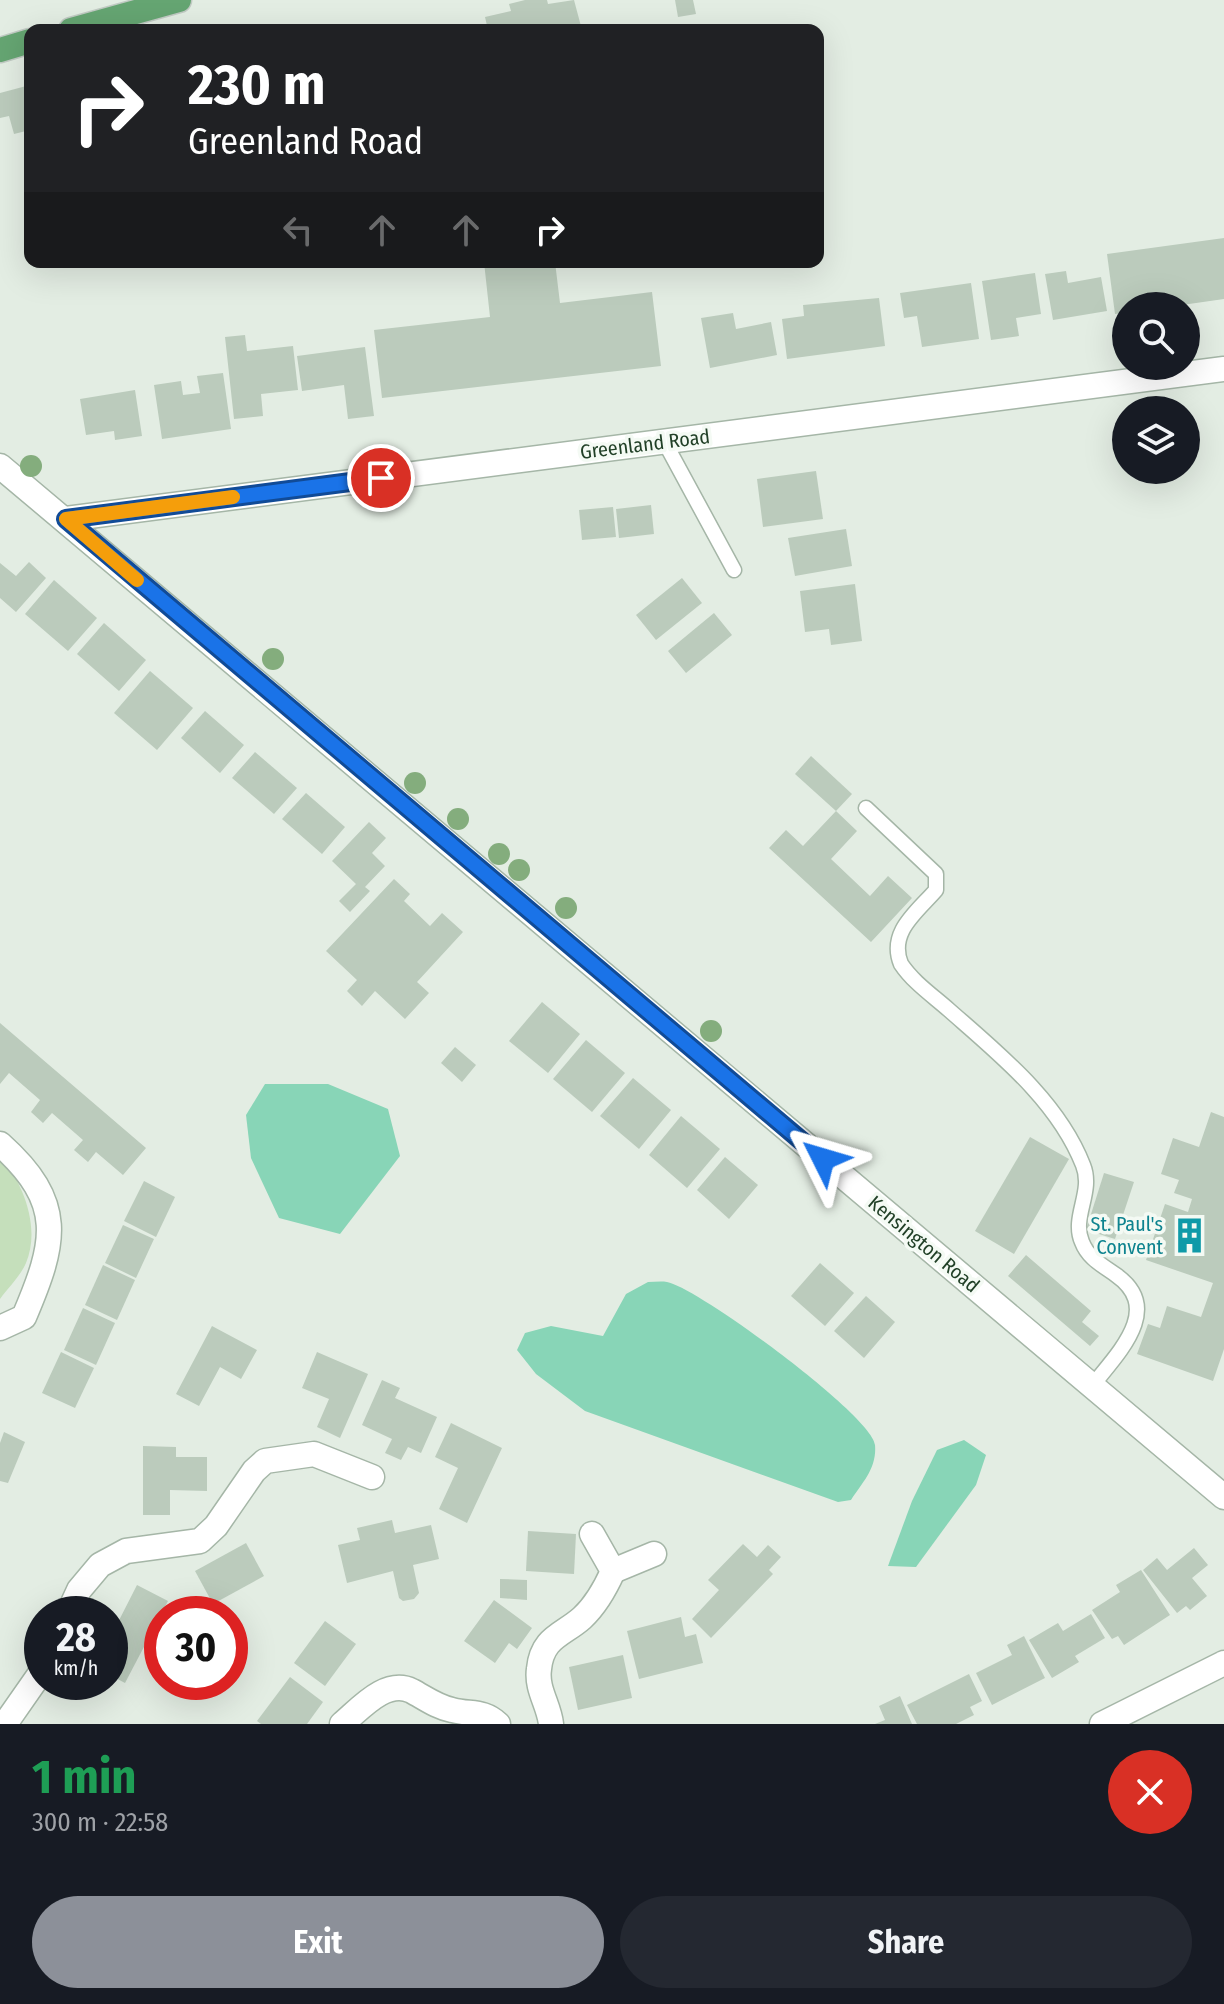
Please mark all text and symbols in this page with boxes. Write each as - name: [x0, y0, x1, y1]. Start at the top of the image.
- text: 230 m: [188, 52, 325, 119]
- icon: right: [56, 56, 160, 160]
- text: Greenland Road: [188, 120, 423, 164]
- icon: left: [276, 208, 320, 252]
- icon: ahead: [360, 208, 404, 252]
- icon: ahead: [444, 208, 488, 252]
- icon: right: [528, 208, 572, 252]
- map controls: [1112, 292, 1200, 484]
- button: search: [1112, 292, 1200, 380]
- button: layers: [1112, 396, 1200, 484]
- street label: Greenland Road: [579, 424, 711, 464]
- pin: [347, 444, 415, 512]
- icon: arrive: [359, 456, 403, 500]
- position arrow: [781, 1117, 865, 1201]
- street label: Kensington Road: [864, 1191, 984, 1297]
- place label: St. Paul's Convent: [1090, 1212, 1163, 1259]
- building icon: St. Paul's Convent: [1170, 1217, 1208, 1255]
- speed limit sign: 30: [144, 1596, 248, 1700]
- text: 28: [56, 1614, 96, 1662]
- text: km/h: [54, 1656, 98, 1680]
- text: 1 min: [32, 1748, 137, 1806]
- button: close: [1108, 1750, 1192, 1834]
- text: 300 m · 22:58: [32, 1807, 168, 1838]
- button: Exit: [32, 1896, 604, 1988]
- button: Share: [620, 1896, 1192, 1988]

